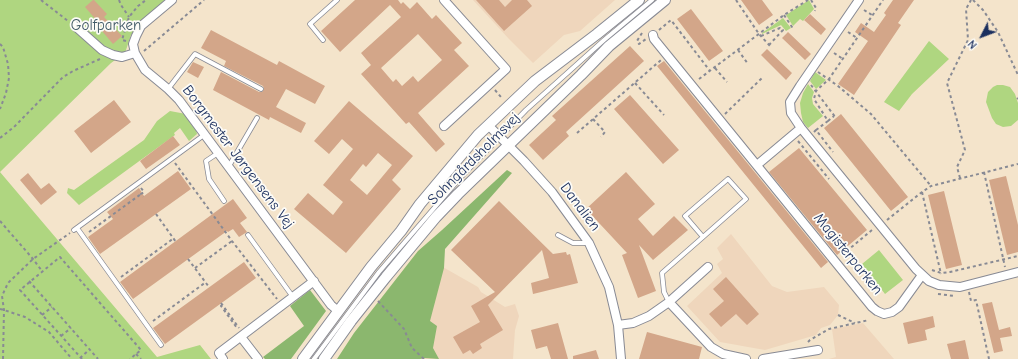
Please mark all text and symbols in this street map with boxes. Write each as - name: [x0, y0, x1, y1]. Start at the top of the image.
- north arrow: [962, 16, 1002, 56]
- park label: Golfparken: [71, 17, 141, 35]
- text: N: [965, 37, 980, 51]
- street label: Borgmester Jørgensens Vej: [178, 82, 298, 232]
- street label: Sohngårdsholmsvej: [424, 109, 524, 209]
- street label: Danalien: [556, 179, 604, 235]
- street label: Magisterparken: [810, 210, 886, 298]

